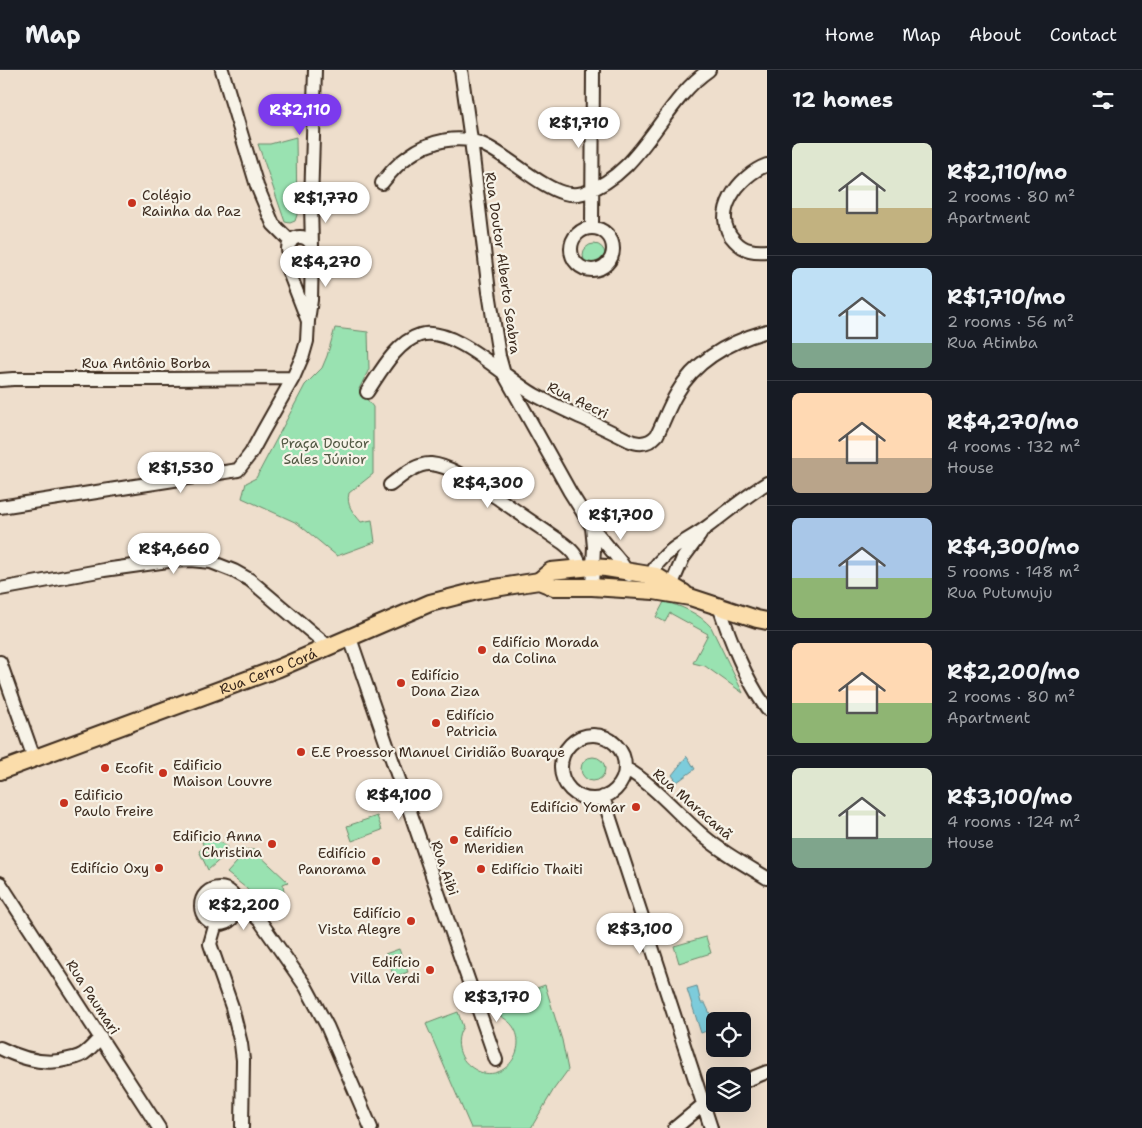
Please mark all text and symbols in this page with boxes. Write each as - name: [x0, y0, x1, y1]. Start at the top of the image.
- text: Map: [25, 19, 81, 51]
- text: Home: [825, 23, 874, 47]
- text: Map: [902, 23, 941, 47]
- text: About: [969, 23, 1022, 47]
- text: Contact: [1050, 23, 1117, 47]
- text: 12 homes: [792, 86, 893, 114]
- icon: filters: [1089, 86, 1117, 114]
- pin: R$2,110: [254, 93, 346, 136]
- text: R$2,110: [269, 99, 331, 120]
- pin: R$1,710: [533, 106, 625, 149]
- text: R$1,710: [549, 112, 609, 133]
- text: R$2,110/mo: [947, 158, 1067, 186]
- icon: home: [832, 163, 892, 223]
- street label: Rua Doutor Alberto Seabra: [481, 171, 525, 355]
- pin: R$1,770: [280, 182, 372, 224]
- place label: Colégio Rainha da Paz: [142, 186, 241, 220]
- text: 2 rooms · 80 m²: [947, 186, 1075, 207]
- text: R$1,770: [294, 187, 358, 208]
- marker: Colégio Rainha da Paz: [126, 197, 138, 209]
- text: Apartment: [947, 207, 1030, 228]
- pin: R$4,270: [280, 246, 372, 288]
- text: R$4,270: [291, 251, 361, 272]
- text: R$1,710/mo: [947, 283, 1066, 311]
- icon: home: [832, 288, 892, 348]
- text: 2 rooms · 56 m²: [947, 311, 1074, 332]
- text: Rua Atimba: [947, 332, 1038, 353]
- street label: Rua Antônio Borba: [82, 354, 210, 372]
- street label: Rua Aecri: [545, 378, 611, 422]
- text: R$4,270/mo: [947, 408, 1079, 436]
- icon: home: [832, 413, 892, 473]
- park label: Praça Doutor Sales Júnior: [281, 434, 370, 468]
- text: 4 rooms · 132 m²: [947, 436, 1081, 457]
- pin: R$1,530: [135, 452, 227, 494]
- text: R$1,530: [148, 457, 214, 478]
- text: House: [947, 457, 994, 478]
- pin: R$4,300: [442, 466, 534, 509]
- text: R$4,300: [453, 472, 523, 493]
- pin: R$1,700: [575, 498, 667, 541]
- text: R$1,700: [589, 504, 654, 525]
- pin: R$4,660: [128, 532, 220, 575]
- text: R$4,300/mo: [947, 533, 1080, 561]
- text: R$4,660: [139, 538, 209, 559]
- icon: home: [832, 538, 892, 598]
- text: 5 rooms · 148 m²: [947, 561, 1080, 582]
- text: Rua Putumuju: [947, 582, 1053, 603]
- place label: Edifício Morada da Colina: [492, 633, 599, 667]
- street label: Rua Cerro Corá: [217, 644, 320, 698]
- marker: Edifício Morada da Colina: [476, 644, 488, 656]
- text: R$2,200/mo: [947, 658, 1080, 686]
- icon: home: [832, 663, 892, 723]
- place label: Edifício Dona Ziza: [411, 666, 480, 700]
- marker: Edifício Dona Ziza: [395, 677, 407, 689]
- text: 2 rooms · 80 m²: [947, 686, 1075, 707]
- place label: Edifício Patricia: [446, 706, 497, 740]
- text: Apartment: [947, 707, 1030, 728]
- marker: Edifício Patricia: [430, 717, 442, 729]
- place label: E.E Proessor Manuel Ciridião Buarque: [311, 743, 565, 761]
- marker: E.E Proessor Manuel Ciridião Buarque: [295, 746, 307, 758]
- place label: Edificio Maison Louvre: [173, 756, 273, 790]
- place label: Ecofit: [115, 759, 154, 777]
- marker: Ecofit: [99, 762, 111, 774]
- street label: Rua Maracanã: [649, 764, 737, 844]
- marker: Edificio Maison Louvre: [157, 767, 169, 779]
- pin: R$4,100: [353, 778, 445, 821]
- text: R$3,100/mo: [947, 783, 1073, 811]
- text: R$4,100: [366, 784, 432, 805]
- place label: Edificio Paulo Freire: [74, 786, 154, 820]
- icon: home: [832, 788, 892, 848]
- marker: Edificio Paulo Freire: [58, 797, 70, 809]
- place label: Edifício Yomar: [530, 798, 626, 816]
- marker: Edifício Yomar: [630, 801, 642, 813]
- text: 4 rooms · 124 m²: [947, 811, 1081, 832]
- place label: Edifício Meridien: [464, 823, 524, 857]
- place label: Edificio Anna Christina: [172, 827, 262, 861]
- text: House: [947, 832, 994, 853]
- marker: Edifício Meridien: [448, 834, 460, 846]
- marker: Edificio Anna Christina: [266, 838, 278, 850]
- street label: Rua Aibi: [427, 838, 463, 898]
- place label: Edifício Panorama: [298, 844, 366, 878]
- marker: Edifício Panorama: [370, 855, 382, 867]
- place label: Edifício Oxy: [70, 859, 149, 877]
- place label: Edifício Thaiti: [491, 860, 583, 878]
- marker: Edifício Oxy: [153, 862, 165, 874]
- marker: Edifício Thaiti: [475, 863, 487, 875]
- pin: R$2,200: [198, 888, 290, 931]
- text: R$2,200: [209, 894, 280, 915]
- place label: Edifício Vista Alegre: [318, 904, 401, 938]
- pin: R$3,100: [594, 912, 686, 955]
- marker: Edifício Vista Alegre: [405, 915, 417, 927]
- text: R$3,100: [607, 918, 673, 939]
- place label: Edifício Villa Verdi: [350, 953, 420, 987]
- street label: Rua Paumari: [62, 956, 124, 1038]
- marker: Edifício Villa Verdi: [424, 964, 436, 976]
- pin: R$3,170: [451, 980, 543, 1023]
- text: R$3,170: [464, 986, 530, 1007]
- map controls: [706, 1012, 751, 1112]
- button: locate: [706, 1012, 751, 1057]
- button: layers: [706, 1067, 751, 1112]

